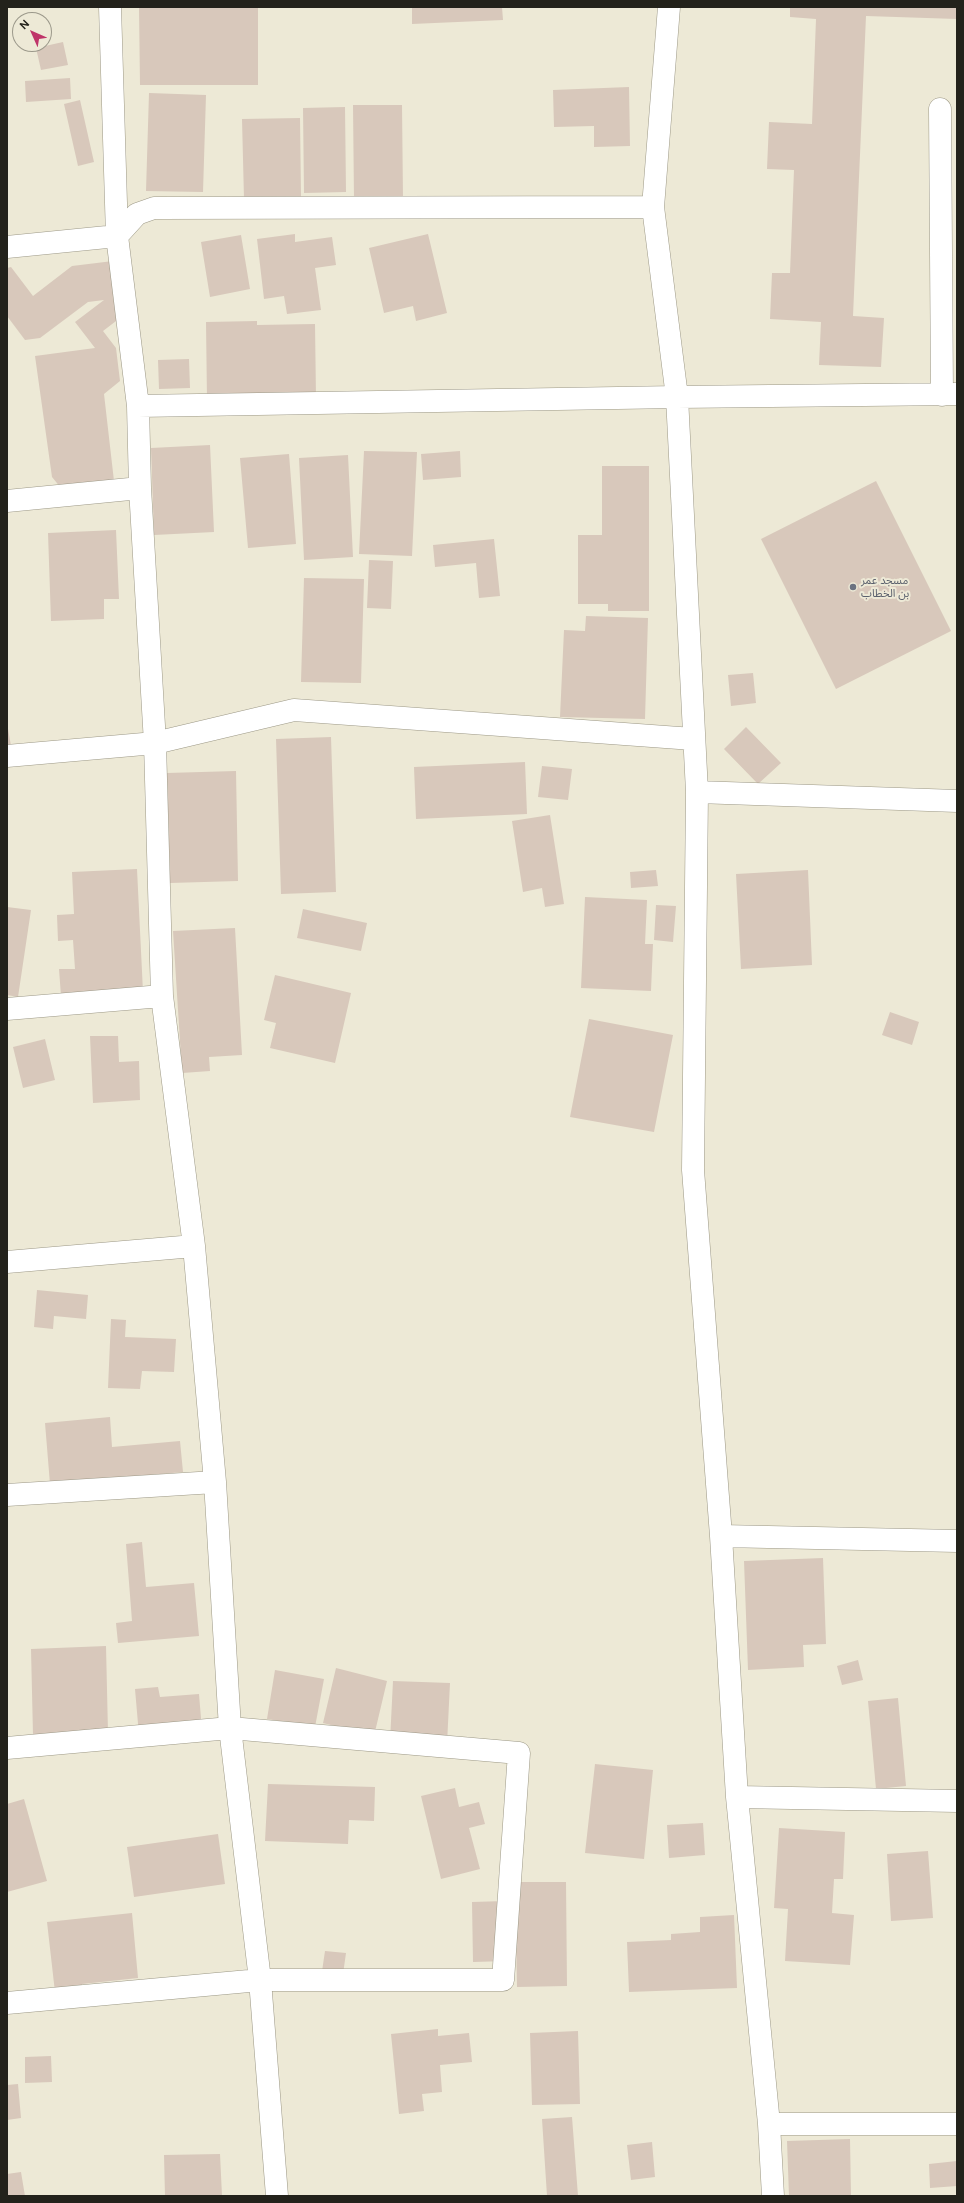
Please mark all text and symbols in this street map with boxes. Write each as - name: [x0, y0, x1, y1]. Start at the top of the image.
- north arrow: [12, 12, 52, 52]
- text: N: [16, 16, 32, 32]
- place label: مسجد عمر بن الخطاب: [861, 574, 909, 600]
- marker: مسجد عمر بن الخطاب: [848, 582, 858, 592]

